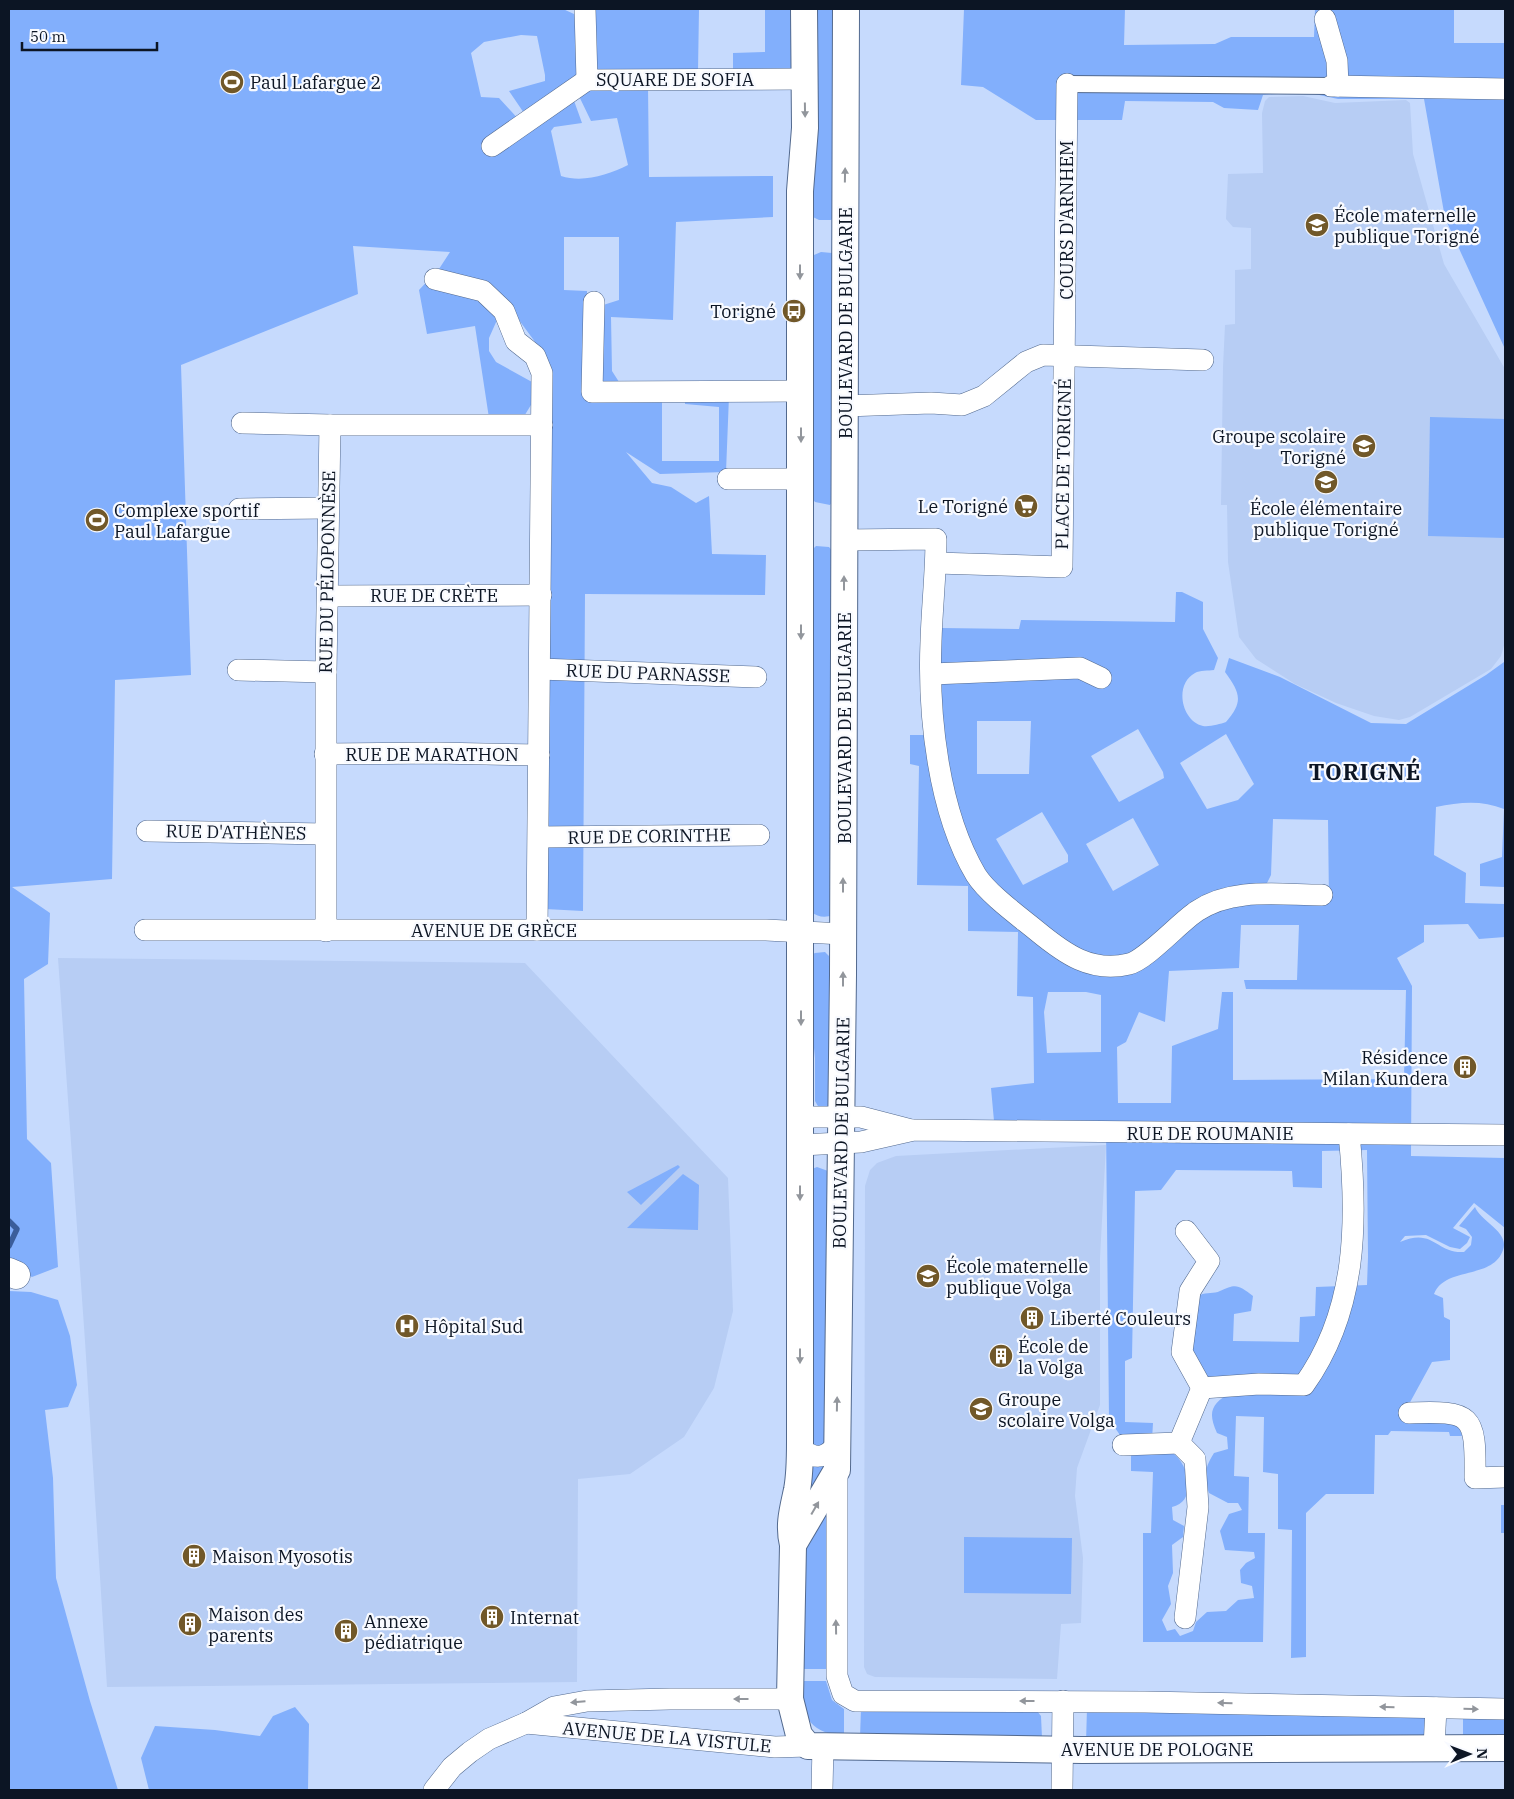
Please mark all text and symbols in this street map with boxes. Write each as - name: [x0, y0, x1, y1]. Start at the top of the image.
- scale bar: [22, 20, 158, 52]
- text: 50 m: [30, 27, 66, 46]
- street label: SQUARE DE SOFIA: [596, 68, 755, 91]
- sports icon: Paul Lafargue 2: [219, 69, 245, 95]
- place label: Paul Lafargue 2: [250, 71, 381, 94]
- one-way arrow: [801, 102, 809, 118]
- street label: COURS D'ARNHEM: [1055, 140, 1078, 300]
- one-way arrow: [842, 167, 850, 183]
- place label: École maternelle publique Torigné: [1334, 204, 1479, 248]
- street label: BOULEVARD DE BULGARIE: [834, 207, 857, 439]
- school or university icon: École maternelle publique Torigné: [1304, 212, 1330, 238]
- one-way arrow: [796, 265, 804, 281]
- bus stop icon: Torigné: [781, 298, 807, 324]
- place label: Torigné: [710, 300, 776, 323]
- street label: PLACE DE TORIGNÉ: [1050, 378, 1076, 550]
- place label: Groupe scolaire Torigné: [1212, 425, 1346, 469]
- one-way arrow: [797, 427, 805, 443]
- school or university icon: Groupe scolaire Torigné: [1351, 433, 1377, 459]
- school or university icon: École élémentaire publique Torigné: [1313, 469, 1339, 495]
- street label: RUE DU PÉLOPONNÈSE: [314, 470, 340, 674]
- supermarket icon: Le Torigné: [1013, 493, 1039, 519]
- place label: Le Torigné: [918, 495, 1008, 518]
- place label: École élémentaire publique Torigné: [1250, 497, 1402, 541]
- place label: Complexe sportif Paul Lafargue: [114, 499, 261, 543]
- sports icon: Complexe sportif Paul Lafargue: [84, 507, 110, 533]
- one-way arrow: [840, 574, 848, 590]
- street label: RUE DE CRÈTE: [370, 584, 498, 607]
- street label: BOULEVARD DE BULGARIE: [833, 612, 856, 844]
- one-way arrow: [797, 625, 805, 641]
- street label: RUE DU PARNASSE: [565, 659, 731, 687]
- street label: RUE DE MARATHON: [345, 743, 519, 766]
- district label: TORIGNÉ: [1309, 757, 1421, 786]
- street label: RUE D'ATHÈNES: [165, 819, 307, 845]
- street label: RUE DE CORINTHE: [567, 823, 731, 849]
- one-way arrow: [839, 877, 847, 893]
- street label: AVENUE DE GRÈCE: [411, 919, 577, 942]
- one-way arrow: [839, 971, 847, 987]
- one-way arrow: [797, 1010, 805, 1026]
- street label: BOULEVARD DE BULGARIE: [827, 1017, 855, 1249]
- place label: Résidence Milan Kundera: [1322, 1046, 1448, 1090]
- building icon: Résidence Milan Kundera: [1452, 1054, 1478, 1080]
- street label: RUE DE ROUMANIE: [1126, 1122, 1294, 1145]
- one-way arrow: [796, 1185, 804, 1201]
- place label: École maternelle publique Volga: [946, 1255, 1088, 1299]
- school or university icon: École maternelle publique Volga: [915, 1263, 941, 1289]
- building icon: Liberté Couleurs: [1019, 1305, 1045, 1331]
- place label: Liberté Couleurs: [1050, 1307, 1191, 1330]
- hospital icon: Hôpital Sud: [394, 1313, 420, 1339]
- place label: Hôpital Sud: [424, 1315, 524, 1338]
- place label: École de la Volga: [1018, 1335, 1088, 1379]
- building icon: École de la Volga: [988, 1343, 1014, 1369]
- one-way arrow: [796, 1348, 804, 1364]
- place label: Groupe scolaire Volga: [998, 1388, 1115, 1432]
- one-way arrow: [833, 1396, 841, 1412]
- school or university icon: Groupe scolaire Volga: [968, 1396, 994, 1422]
- one-way arrow: [810, 1501, 819, 1514]
- building icon: Maison Myosotis: [181, 1543, 207, 1569]
- place label: Maison Myosotis: [212, 1545, 353, 1568]
- place label: Maison des parents: [208, 1603, 303, 1647]
- building icon: Internat: [479, 1604, 505, 1630]
- place label: Internat: [510, 1606, 579, 1629]
- place label: Annexe pédiatrique: [364, 1610, 463, 1654]
- building icon: Maison des parents: [177, 1611, 203, 1637]
- building icon: Annexe pédiatrique: [333, 1618, 359, 1644]
- one-way arrow: [832, 1619, 840, 1635]
- one-way arrow: [733, 1695, 749, 1703]
- one-way arrow: [1019, 1697, 1035, 1705]
- one-way arrow: [570, 1698, 586, 1706]
- one-way arrow: [1216, 1699, 1232, 1707]
- one-way arrow: [1379, 1703, 1395, 1711]
- one-way arrow: [1463, 1705, 1479, 1713]
- street label: AVENUE DE LA VISTULE: [562, 1716, 772, 1758]
- north arrow: [1444, 1729, 1494, 1779]
- street label: AVENUE DE POLOGNE: [1061, 1738, 1253, 1761]
- text: N: [1473, 1748, 1491, 1759]

